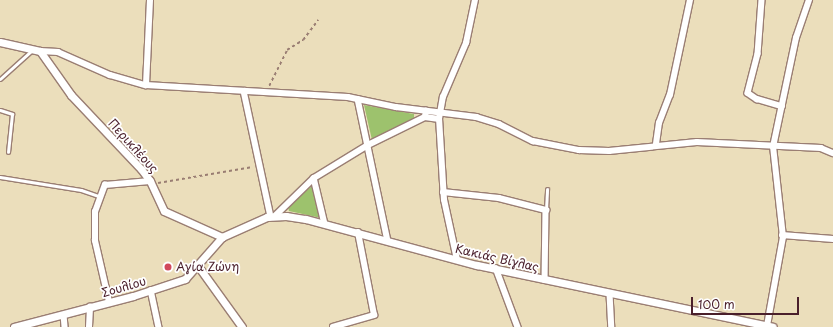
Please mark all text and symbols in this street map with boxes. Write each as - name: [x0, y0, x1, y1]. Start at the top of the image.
- street label: Περικλέους: [105, 116, 161, 176]
- street label: Κακιάς Βίγλας: [454, 241, 540, 275]
- place label: Αγία Ζώνη: [176, 260, 239, 274]
- marker: Αγία Ζώνη: [163, 262, 173, 272]
- street label: Σουλίου: [100, 274, 148, 300]
- scale bar: [693, 289, 801, 315]
- text: 100 m: [698, 295, 735, 313]

